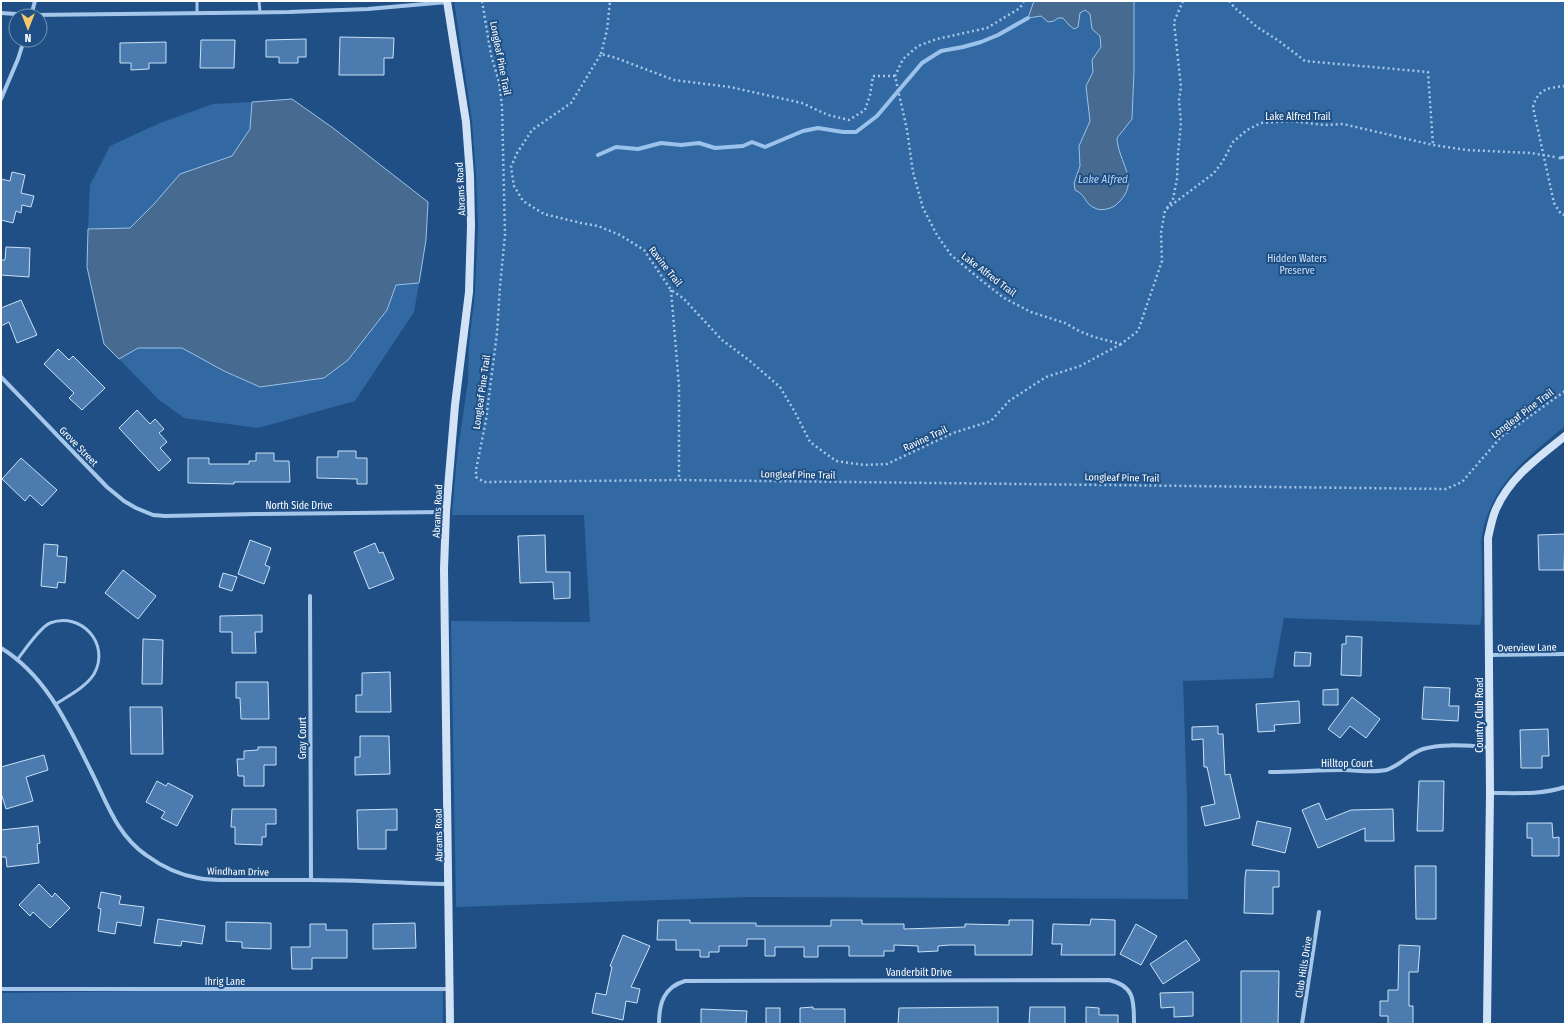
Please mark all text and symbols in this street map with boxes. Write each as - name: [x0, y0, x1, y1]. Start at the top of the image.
- north arrow: [8, 8, 48, 48]
- street label: Longleaf Pine Trail: [487, 20, 513, 97]
- text: N: [25, 31, 31, 44]
- street label: Lake Alfred Trail: [1265, 111, 1331, 123]
- street label: Abrams Road: [454, 162, 468, 216]
- water label: Lake Alfred: [1078, 173, 1128, 186]
- street label: Ravine Trail: [646, 244, 685, 289]
- street label: Lake Alfred Trail: [959, 250, 1018, 300]
- park label: Hidden Waters Preserve: [1267, 253, 1327, 277]
- street label: Longleaf Pine Trail: [471, 354, 493, 430]
- street label: Longleaf Pine Trail: [1489, 386, 1556, 441]
- street label: Ravine Trail: [901, 423, 950, 454]
- street label: Grove Street: [56, 424, 101, 470]
- street label: Longleaf Pine Trail: [760, 468, 836, 482]
- street label: Longleaf Pine Trail: [1084, 471, 1160, 485]
- street label: Abrams Road: [431, 484, 445, 538]
- street label: North Side Drive: [265, 500, 333, 512]
- street label: Overview Lane: [1497, 641, 1557, 655]
- street label: Country Club Road: [1474, 677, 1486, 753]
- street label: Gray Court: [297, 716, 309, 759]
- street label: Hilltop Court: [1321, 758, 1374, 770]
- street label: Abrams Road: [433, 808, 445, 862]
- street label: Windham Drive: [207, 865, 269, 879]
- street label: Club Hills Drive: [1293, 935, 1315, 999]
- street label: Vanderbilt Drive: [886, 967, 952, 979]
- street label: Ihrig Lane: [205, 976, 245, 988]

